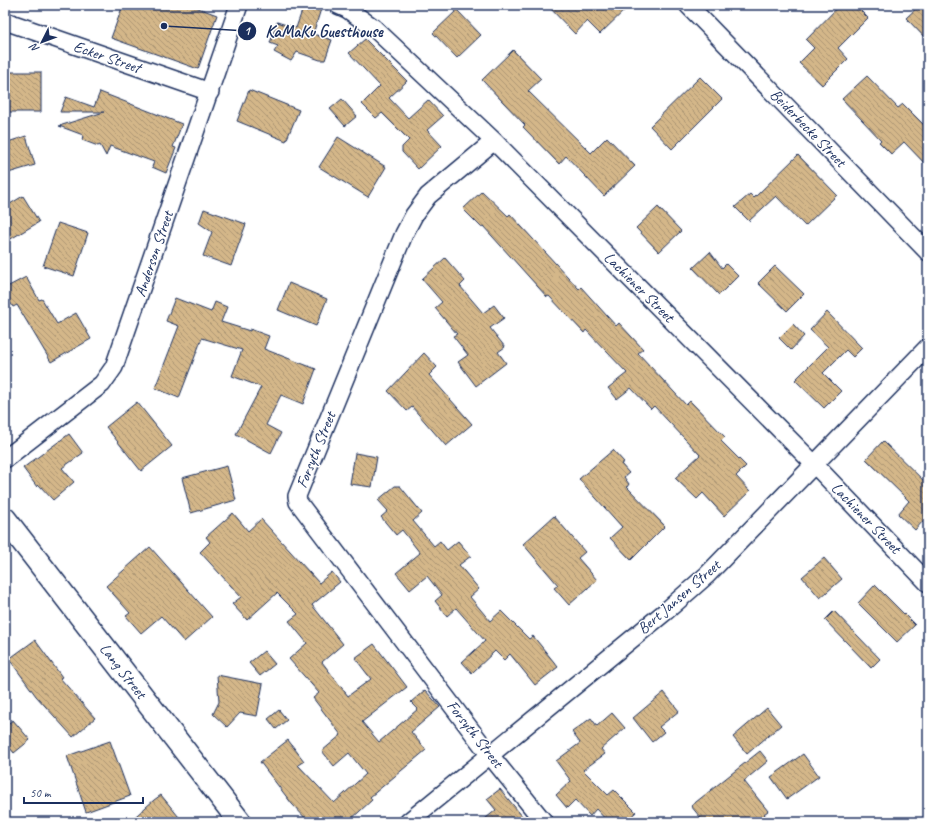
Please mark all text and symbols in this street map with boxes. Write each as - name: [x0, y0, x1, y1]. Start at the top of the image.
- callout: KaMaKu Guesthouse: [237, 16, 391, 45]
- text: KaMaKu Guesthouse: [265, 21, 384, 42]
- north arrow: [22, 22, 62, 62]
- text: 1: [244, 23, 251, 39]
- street label: Ecker Street: [71, 36, 146, 79]
- text: N: [26, 40, 42, 56]
- street label: Beiderbecke Street: [766, 85, 851, 173]
- street label: Anderson Street: [130, 207, 179, 299]
- street label: Lachiener Street: [600, 248, 680, 328]
- street label: Forsyth Street: [292, 407, 341, 491]
- street label: Lachiener Street: [827, 478, 906, 559]
- street label: Bert Jansen Street: [633, 554, 726, 638]
- street label: Lang Street: [95, 639, 152, 704]
- street label: Forsyth Street: [442, 696, 509, 773]
- scale bar: [24, 779, 143, 805]
- text: 50 m: [30, 785, 52, 801]

